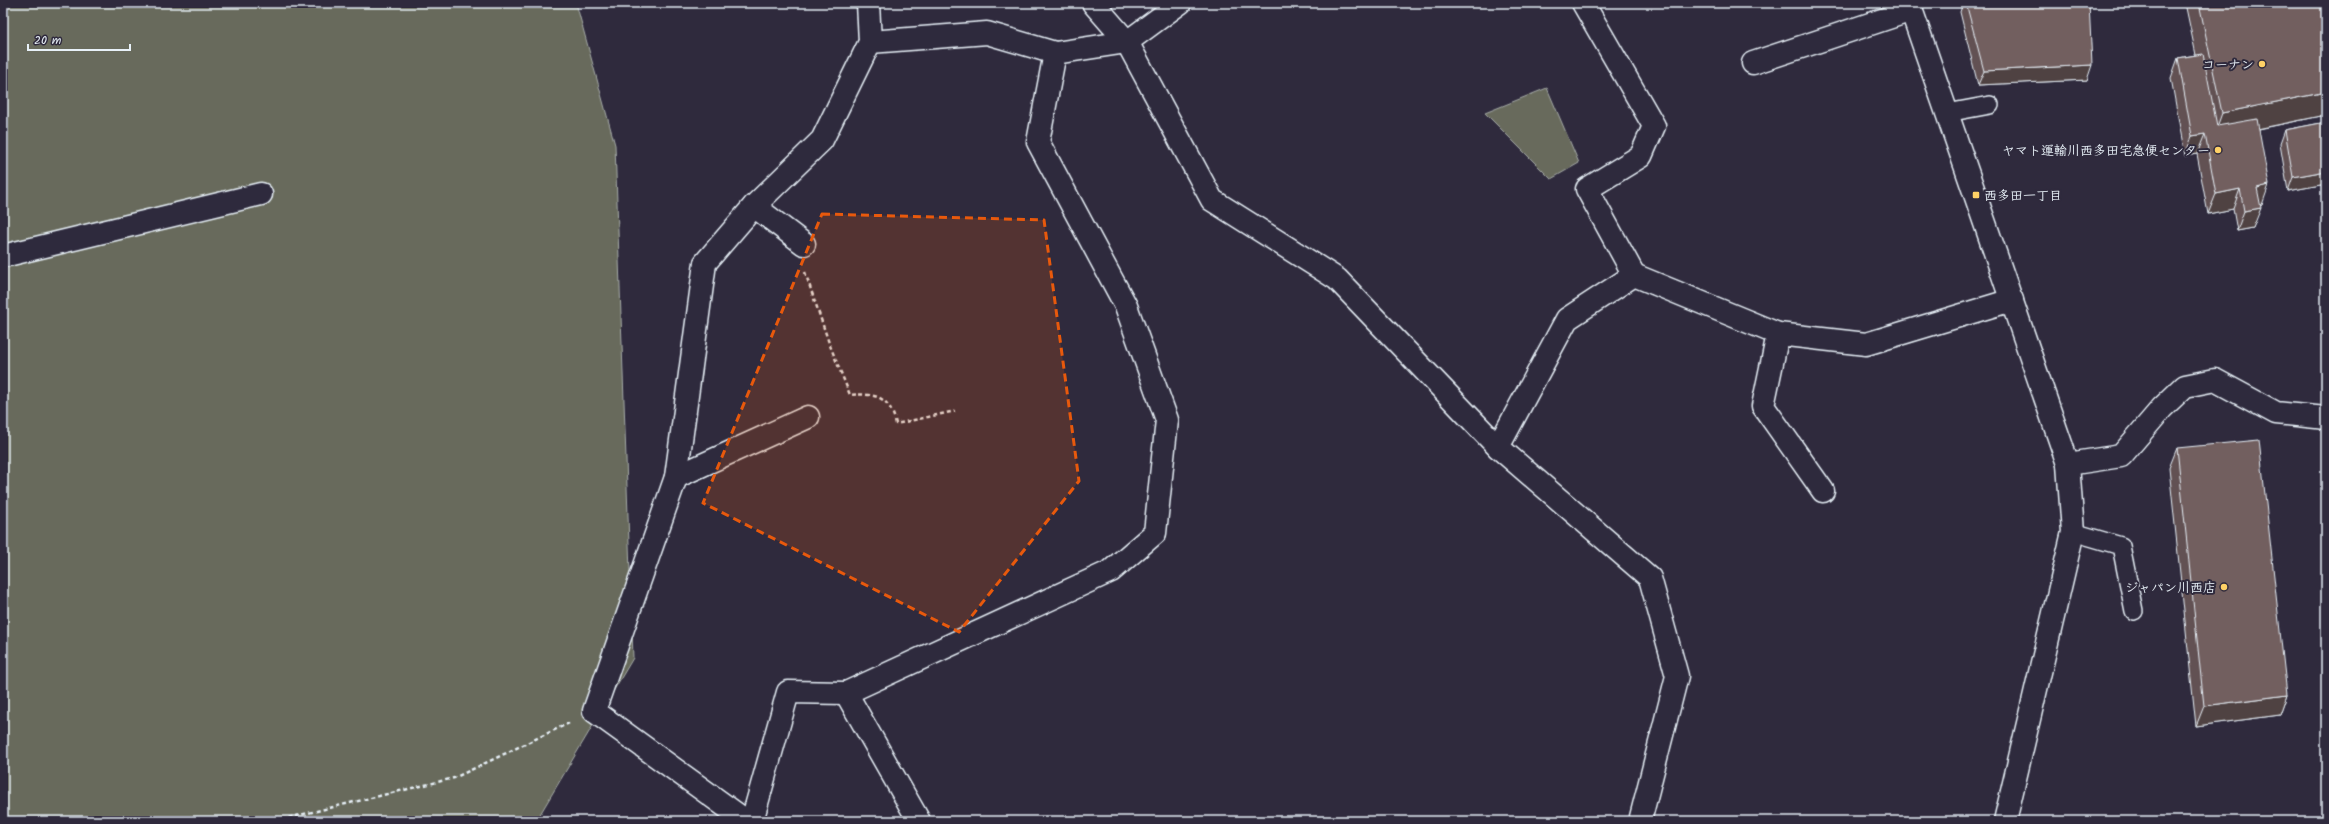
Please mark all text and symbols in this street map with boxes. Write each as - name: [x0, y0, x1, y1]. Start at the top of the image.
- scale bar: [28, 26, 130, 52]
- text: 20 m: [34, 31, 62, 50]
- place label: コーナン: [2202, 55, 2254, 76]
- marker: コーナン: [2257, 59, 2267, 69]
- place label: ヤマト運輸川西多田宅急便センター: [2002, 141, 2210, 162]
- marker: ヤマト運輸川西多田宅急便センター: [2213, 145, 2223, 155]
- place label: 西多田一丁目: [1984, 186, 2062, 207]
- marker: 西多田一丁目: [1971, 190, 1981, 200]
- place label: ジャパン川西店: [2125, 578, 2216, 599]
- marker: ジャパン川西店: [2219, 582, 2229, 592]

